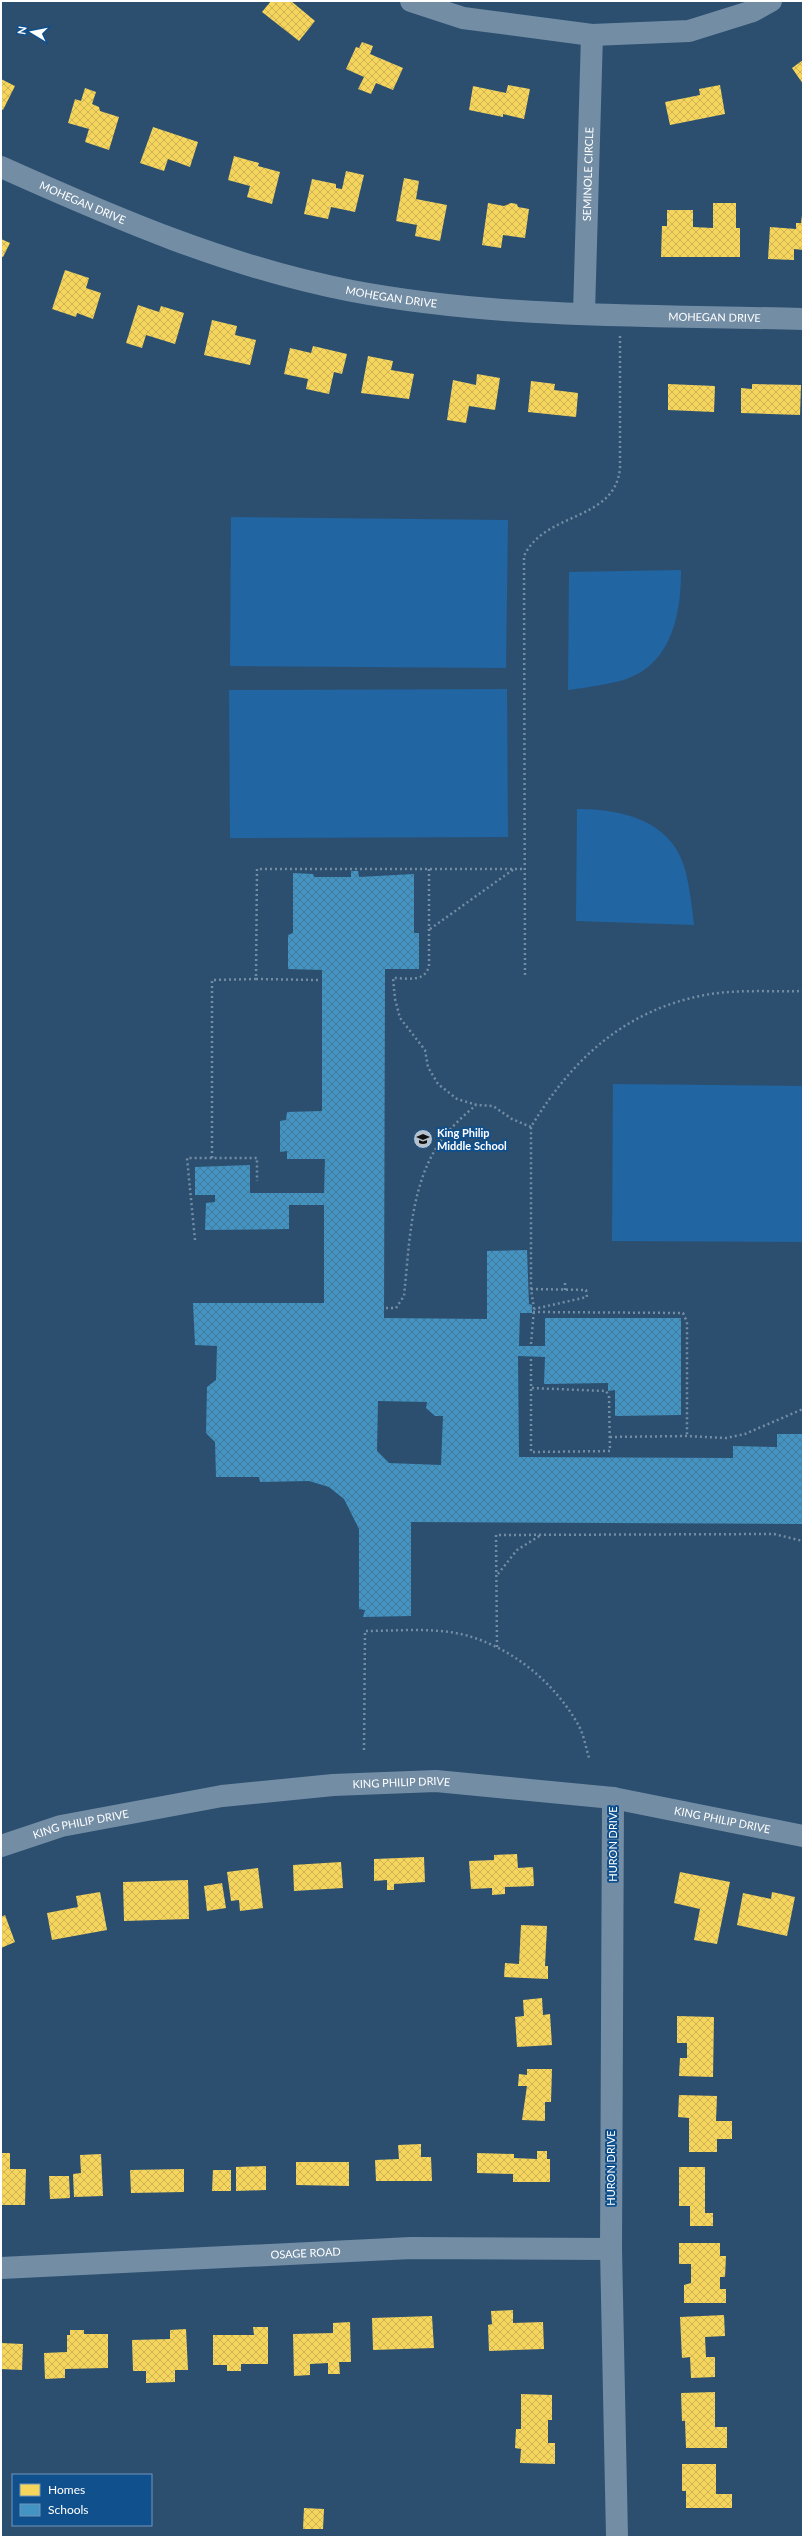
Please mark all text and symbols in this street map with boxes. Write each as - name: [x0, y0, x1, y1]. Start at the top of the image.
- north arrow: [12, 12, 52, 52]
- text: N: [15, 25, 29, 35]
- street label: SEMINOLE CIRCLE: [580, 127, 595, 221]
- street label: MOHEGAN DRIVE: [38, 178, 128, 226]
- street label: MOHEGAN DRIVE: [345, 283, 438, 310]
- street label: MOHEGAN DRIVE: [668, 309, 761, 324]
- place label: King Philip Middle School: [437, 1126, 507, 1152]
- school or university icon: King Philip Middle School: [412, 1128, 434, 1150]
- street label: KING PHILIP DRIVE: [352, 1774, 451, 1790]
- street label: KING PHILIP DRIVE: [673, 1803, 772, 1835]
- street label: HURON DRIVE: [606, 1806, 619, 1882]
- street label: KING PHILIP DRIVE: [31, 1807, 130, 1841]
- street label: HURON DRIVE: [604, 2130, 617, 2206]
- street label: OSAGE ROAD: [270, 2244, 341, 2261]
- legend: [12, 2474, 152, 2526]
- text: Homes: [48, 2482, 85, 2497]
- text: Schools: [48, 2502, 89, 2517]

